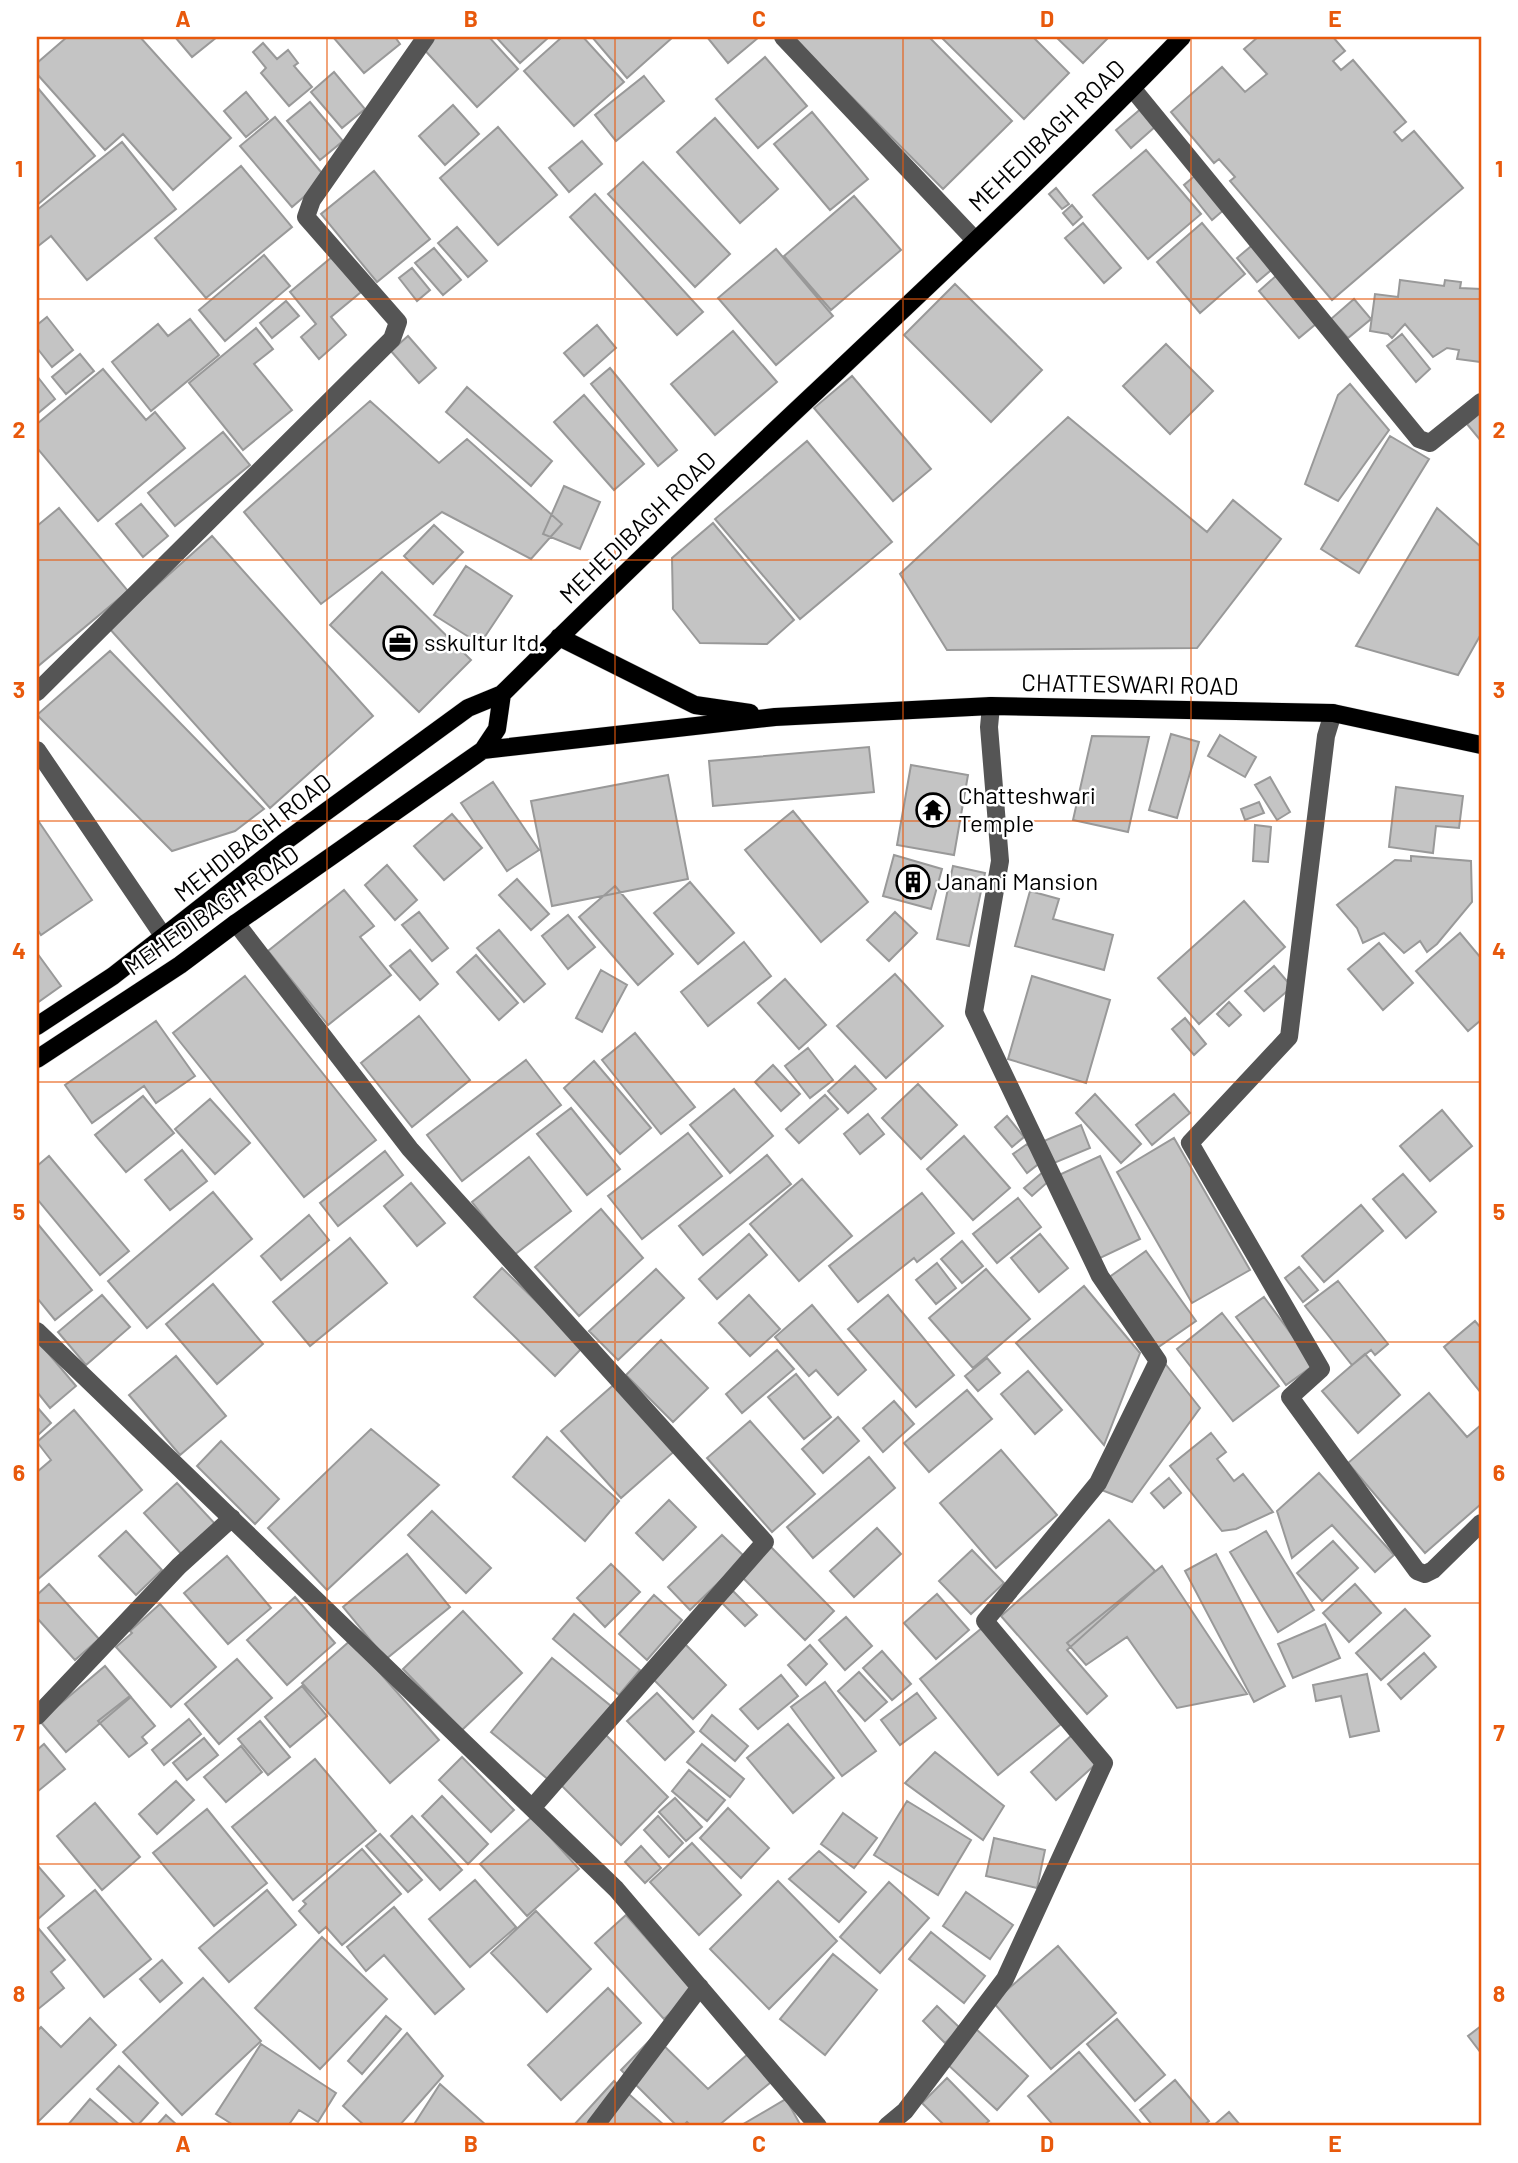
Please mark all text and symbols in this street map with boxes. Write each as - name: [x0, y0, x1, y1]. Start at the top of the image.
- text: A: [175, 4, 191, 32]
- text: B: [464, 4, 478, 32]
- text: C: [752, 4, 766, 32]
- text: D: [1040, 4, 1054, 32]
- text: E: [1328, 4, 1342, 32]
- street label: MEHEDIBAGH ROAD: [962, 53, 1130, 217]
- text: 1: [15, 154, 23, 182]
- text: 1: [1495, 154, 1503, 182]
- text: 2: [13, 415, 25, 443]
- text: 2: [1493, 415, 1505, 443]
- street label: MEHEDIBAGH ROAD: [553, 445, 721, 609]
- office icon: sskultur ltd.: [381, 624, 419, 662]
- place label: sskultur ltd.: [424, 627, 546, 656]
- street label: CHATTESWARI ROAD: [1021, 667, 1239, 700]
- text: 3: [13, 675, 25, 703]
- text: 3: [1493, 675, 1505, 703]
- street label: MEHDIBAGH ROAD: [168, 766, 336, 907]
- place label: Chatteshwari Temple: [958, 780, 1096, 837]
- temple icon: Chatteshwari Temple: [914, 791, 952, 829]
- street label: MEHEDIBAGH ROAD: [118, 839, 304, 981]
- building icon: Janani Mansion: [894, 863, 932, 901]
- place label: Janani Mansion: [937, 866, 1098, 895]
- text: 4: [12, 936, 26, 964]
- text: 4: [1492, 936, 1506, 964]
- text: 5: [13, 1197, 25, 1225]
- text: 5: [1493, 1197, 1505, 1225]
- text: 6: [13, 1458, 25, 1486]
- text: 6: [1493, 1458, 1505, 1486]
- text: 7: [13, 1718, 25, 1746]
- text: 7: [1493, 1718, 1505, 1746]
- text: 8: [13, 1979, 25, 2007]
- text: 8: [1493, 1979, 1505, 2007]
- text: A: [175, 2129, 191, 2157]
- text: B: [464, 2129, 478, 2157]
- text: C: [752, 2129, 766, 2157]
- text: D: [1040, 2129, 1054, 2157]
- text: E: [1328, 2129, 1342, 2157]

